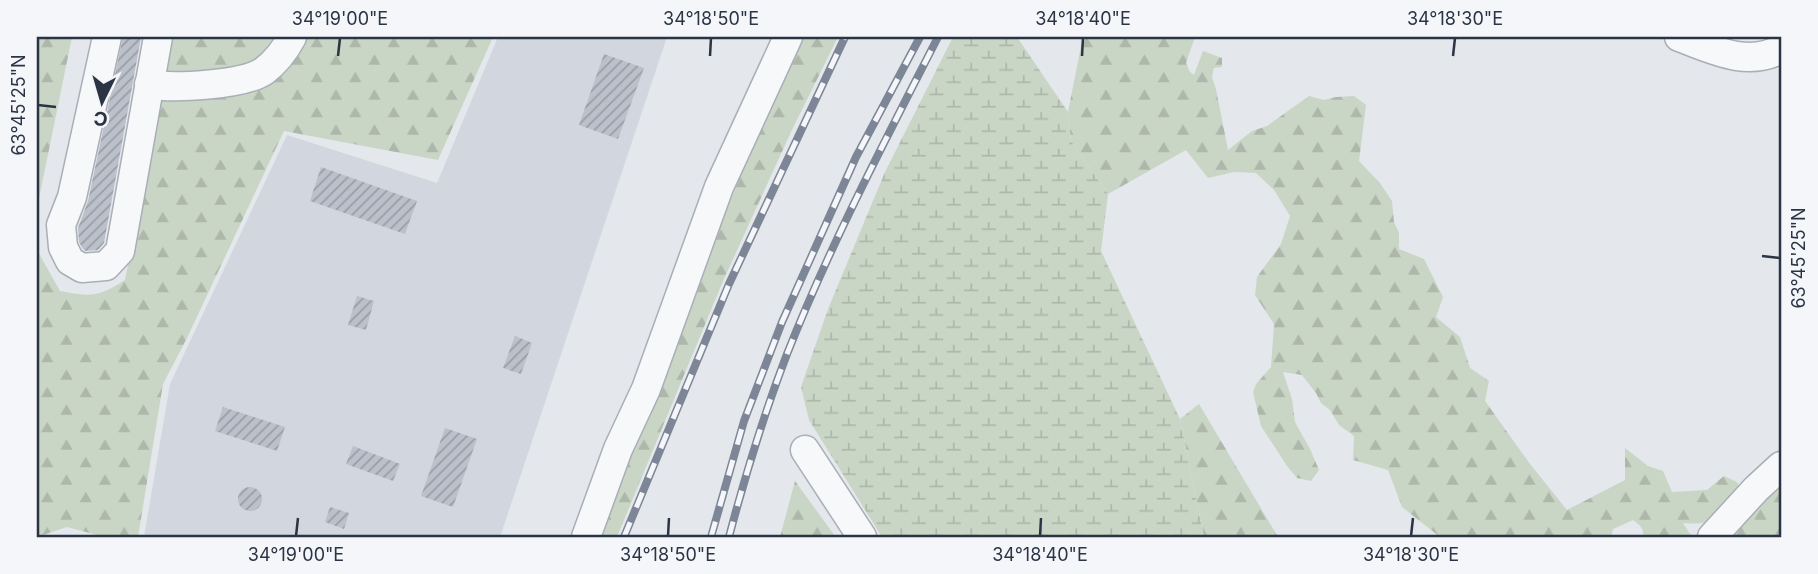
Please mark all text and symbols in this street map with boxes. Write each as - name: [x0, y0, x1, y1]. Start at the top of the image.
- text: 34°19'00"E: [292, 8, 388, 29]
- text: 34°18'50"E: [663, 8, 759, 29]
- text: 34°18'40"E: [1035, 8, 1131, 29]
- text: 34°18'30"E: [1407, 8, 1503, 29]
- text: 63°45'25"N: [8, 54, 29, 156]
- north arrow: [66, 66, 136, 136]
- text: С: [93, 106, 109, 131]
- text: 63°45'25"N: [1788, 207, 1809, 309]
- text: 34°19'00"E: [248, 544, 344, 565]
- text: 34°18'50"E: [620, 544, 716, 565]
- text: 34°18'40"E: [992, 544, 1088, 565]
- text: 34°18'30"E: [1363, 544, 1459, 565]

